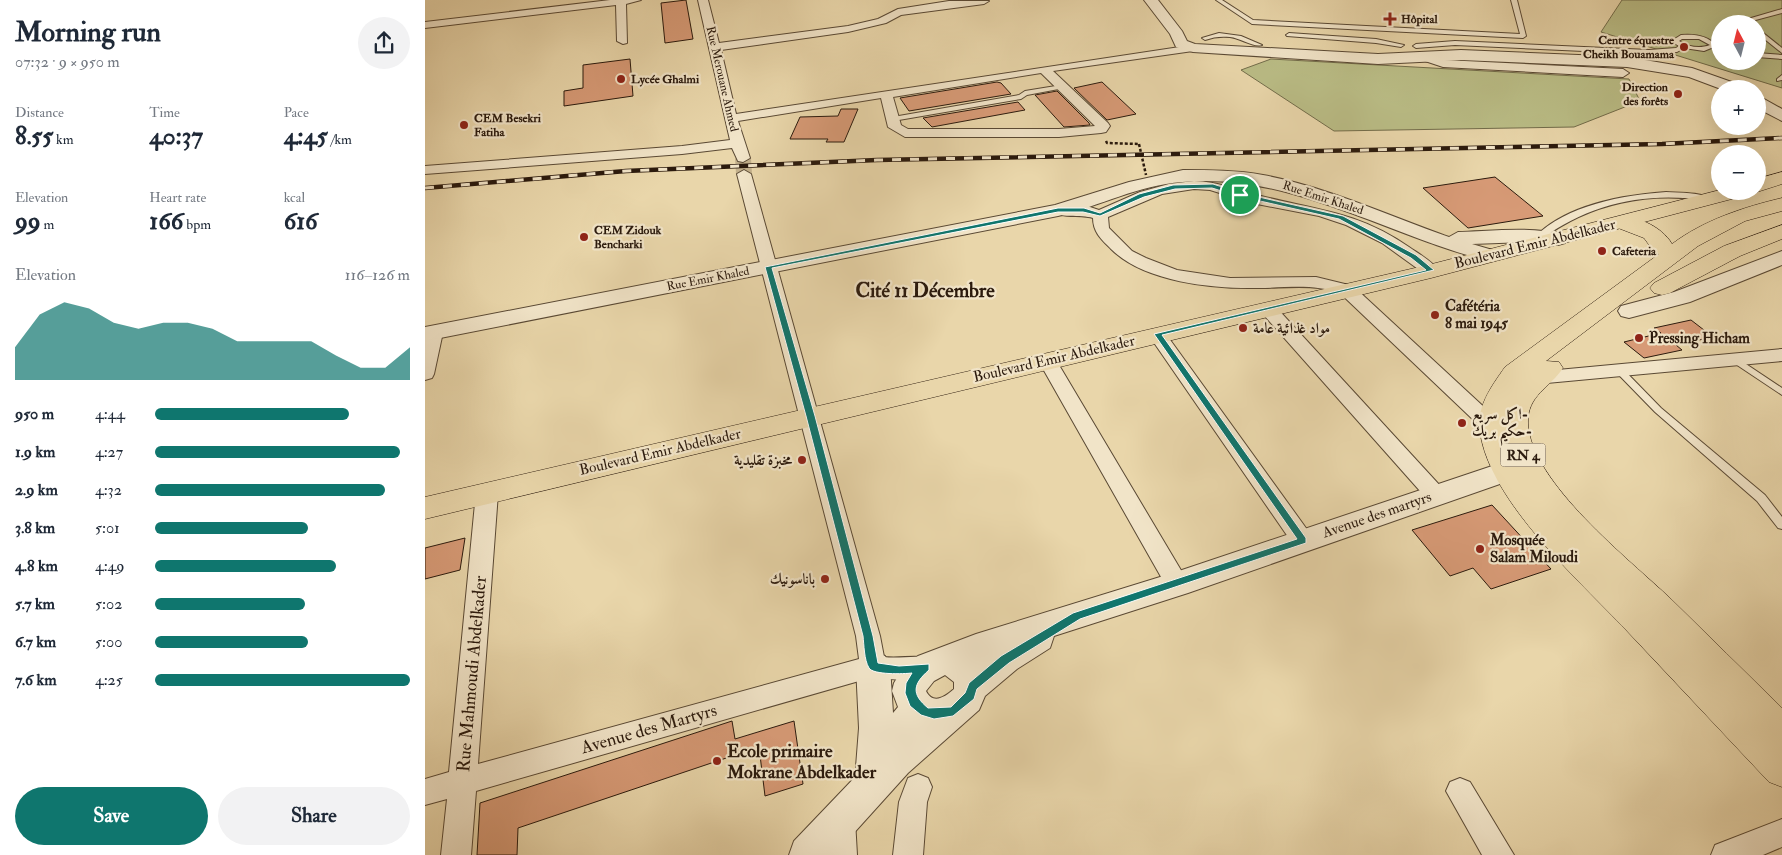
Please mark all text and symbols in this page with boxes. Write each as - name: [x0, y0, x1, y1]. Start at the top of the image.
- marker: Hôpital: [1383, 12, 1397, 26]
- place label: Hôpital: [1401, 12, 1438, 27]
- text: Morning run: [15, 15, 161, 50]
- north arrow: [1711, 15, 1766, 70]
- map controls: [1711, 15, 1766, 200]
- button: share: [358, 17, 410, 69]
- street label: Rue Merouane Ahmed: [703, 25, 741, 133]
- place label: Centre équestre Cheikh Bouamama: [1583, 33, 1675, 62]
- marker: Centre équestre Cheikh Bouamama: [1678, 41, 1690, 53]
- text: 07:32 · 9 × 950 m: [15, 52, 120, 72]
- place label: Lycée Ghalmi: [631, 72, 700, 87]
- marker: Lycée Ghalmi: [615, 73, 627, 85]
- place label: Direction des forêts: [1622, 80, 1669, 109]
- button: +: [1711, 80, 1766, 135]
- marker: Direction des forêts: [1672, 88, 1684, 100]
- text: Distance: [15, 104, 64, 121]
- text: Time: [149, 104, 180, 121]
- text: Pace: [284, 104, 309, 121]
- place label: CEM Besekri Fatiha: [474, 111, 542, 140]
- marker: CEM Besekri Fatiha: [458, 119, 470, 131]
- text: 8.55: [15, 121, 53, 152]
- text: 40:37: [149, 121, 203, 152]
- text: 4:45: [284, 121, 328, 152]
- text: km: [53, 131, 74, 148]
- text: /km: [328, 131, 352, 148]
- button: −: [1711, 145, 1766, 200]
- pin: [1219, 174, 1261, 216]
- street label: Rue Emir Khaled: [1281, 178, 1365, 218]
- icon: arrive: [1226, 181, 1254, 209]
- text: Elevation: [15, 189, 68, 206]
- text: Heart rate: [149, 189, 206, 206]
- text: kcal: [284, 189, 305, 206]
- text: 99: [15, 206, 41, 237]
- text: 166: [149, 206, 183, 237]
- text: 616: [284, 206, 318, 237]
- street label: Boulevard Emir Abdelkader: [1452, 215, 1618, 273]
- text: m: [41, 216, 54, 233]
- text: bpm: [183, 216, 211, 233]
- place label: CEM Zidouk Bencharki: [594, 223, 662, 252]
- marker: CEM Zidouk Bencharki: [578, 231, 590, 243]
- place label: Cafeteria: [1612, 244, 1657, 259]
- marker: Cafeteria: [1596, 245, 1608, 257]
- street label: Rue Emir Khaled: [665, 264, 751, 294]
- text: Elevation: [15, 265, 76, 285]
- text: 116–126 m: [345, 265, 410, 285]
- district label: Cité 11 Décembre: [855, 278, 995, 303]
- place label: Cafétéria 8 mai 1945: [1445, 297, 1508, 333]
- marker: Cafétéria 8 mai 1945: [1429, 309, 1441, 321]
- place label: مواد غذائية عامة: [1253, 319, 1330, 338]
- marker: مواد غذائية عامة: [1237, 322, 1249, 334]
- place label: Pressing Hicham: [1649, 329, 1750, 349]
- street label: Boulevard Emir Abdelkader: [971, 331, 1137, 387]
- marker: Pressing Hicham: [1633, 332, 1645, 344]
- text: 950 m: [15, 404, 54, 424]
- text: 4:44: [95, 404, 125, 424]
- place label: اكل سريع- حكيم بريك-: [1472, 405, 1532, 446]
- marker: اكل سريع- حكيم بريك-: [1456, 417, 1468, 429]
- street label: Boulevard Emir Abdelkader: [577, 424, 743, 480]
- text: 1.9 km: [15, 442, 55, 462]
- text: 4:27: [95, 442, 123, 462]
- road number: RN 4: [1501, 444, 1545, 466]
- place label: مخبزة تقليدية: [734, 451, 793, 470]
- marker: مخبزة تقليدية: [796, 454, 808, 466]
- text: 2.9 km: [15, 480, 58, 500]
- text: 4:32: [95, 480, 122, 500]
- street label: Avenue des martyrs: [1319, 487, 1434, 543]
- text: 3.8 km: [15, 518, 55, 538]
- text: 5:01: [95, 518, 120, 538]
- place label: Mosquée Salam Miloudi: [1489, 531, 1578, 567]
- marker: Mosquée Salam Miloudi: [1474, 543, 1486, 555]
- text: 4.8 km: [15, 556, 58, 576]
- text: 4:49: [95, 556, 124, 576]
- place label: باناسونيك: [770, 570, 815, 589]
- marker: باناسونيك: [819, 573, 831, 585]
- street label: Rue Mahmoudi Abdelkader: [452, 575, 492, 773]
- text: 5.7 km: [15, 594, 55, 614]
- text: 5:02: [95, 594, 122, 614]
- text: 6.7 km: [15, 632, 56, 652]
- text: 5:00: [95, 632, 122, 652]
- text: 7.6 km: [15, 670, 57, 690]
- text: 4:25: [95, 670, 123, 690]
- street label: Avenue des Martyrs: [577, 699, 720, 760]
- place label: Ecole primaire Mokrane Abdelkader: [726, 740, 876, 784]
- marker: Ecole primaire Mokrane Abdelkader: [711, 755, 723, 767]
- button: Save: [15, 787, 208, 845]
- button: Share: [218, 787, 410, 845]

